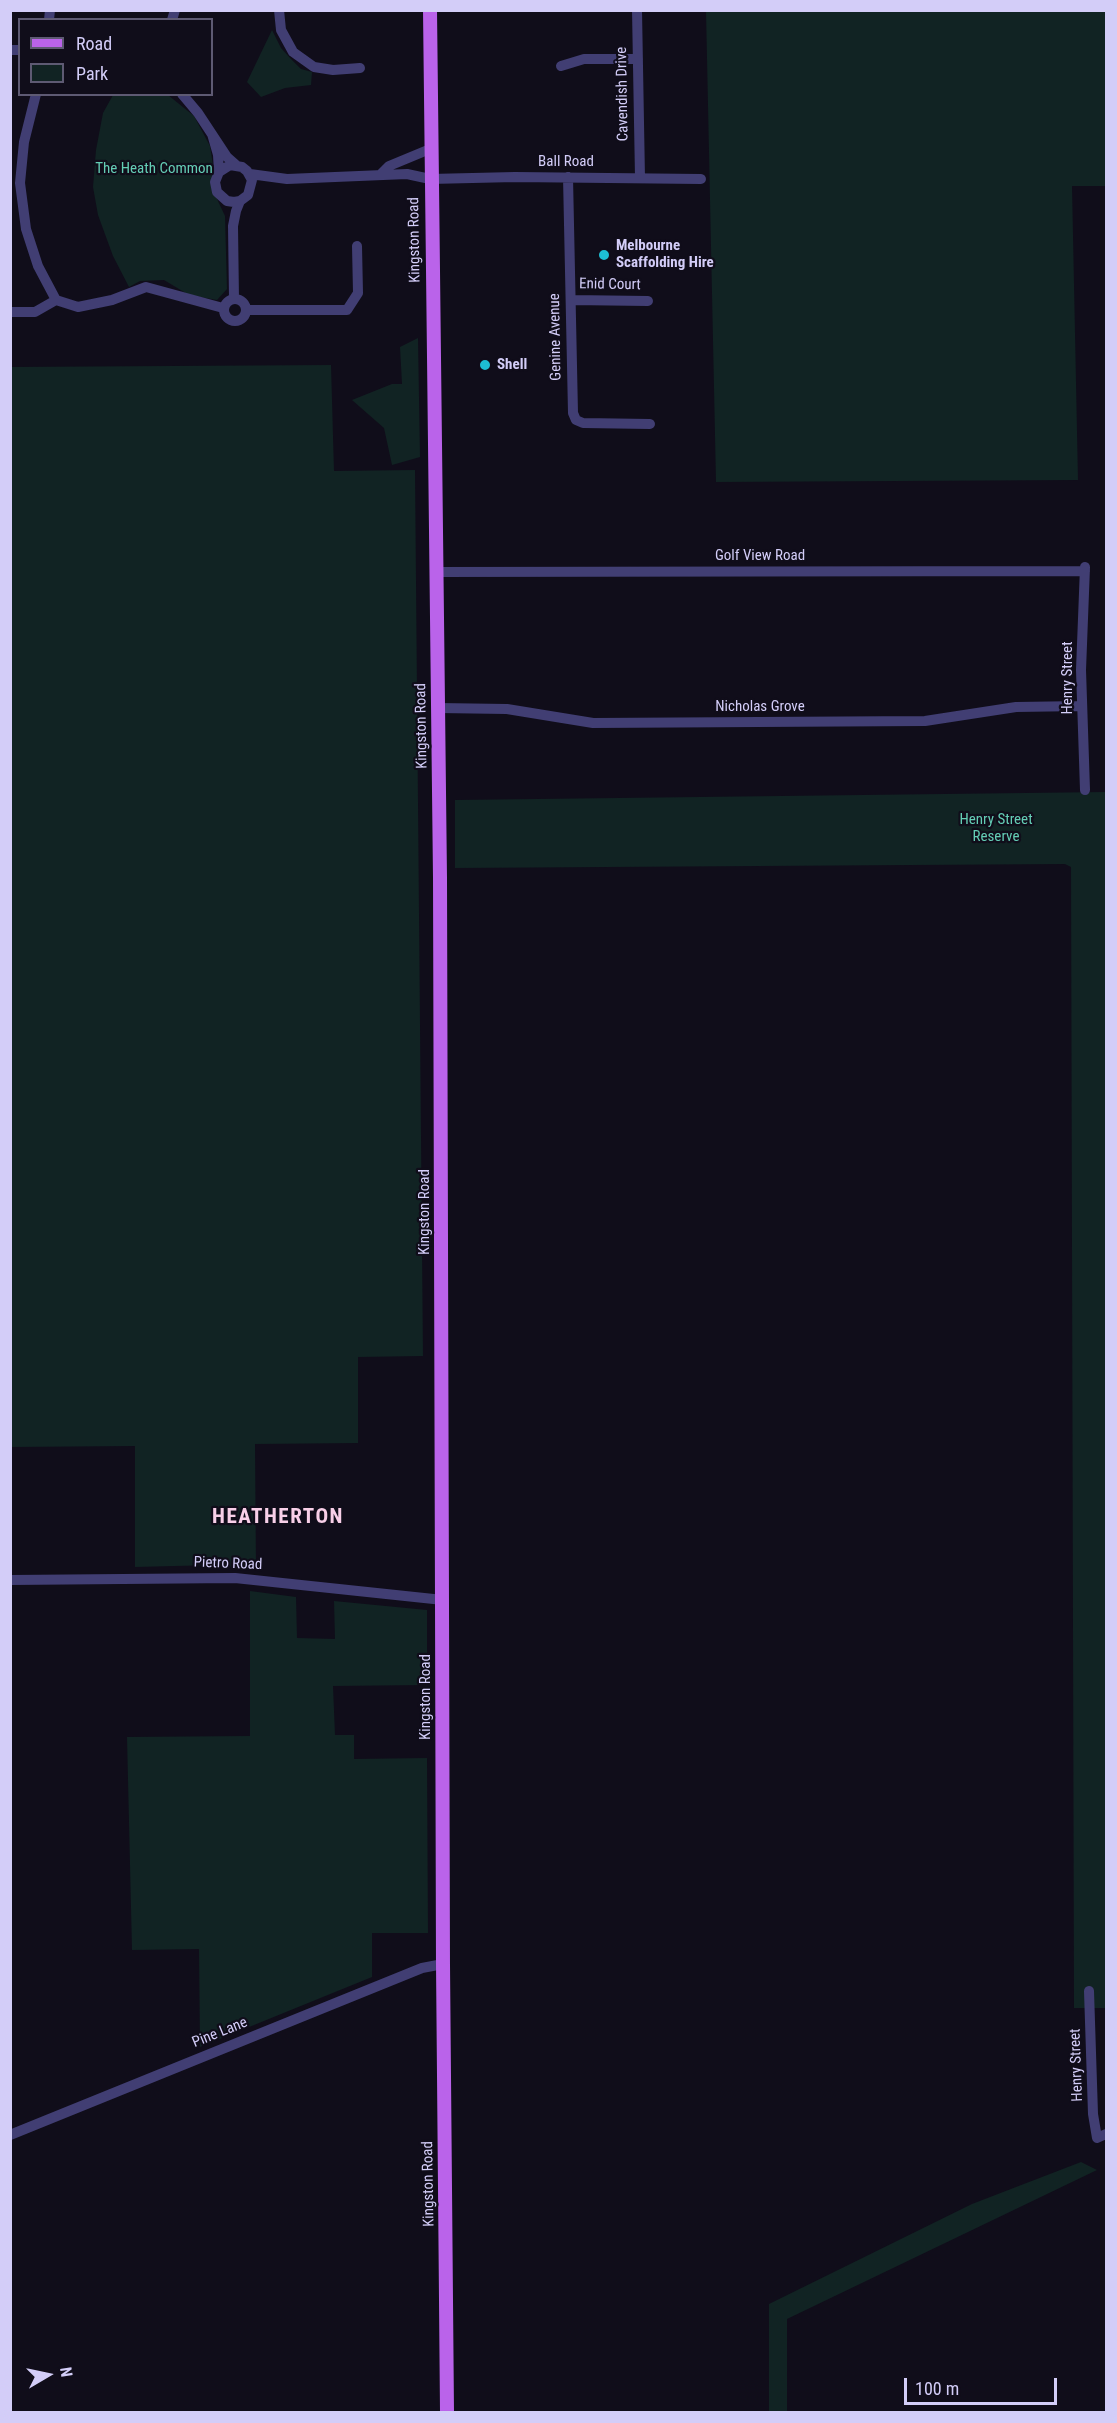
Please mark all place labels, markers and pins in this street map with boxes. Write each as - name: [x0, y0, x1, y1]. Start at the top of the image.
- place label: Melbourne Scaffolding Hire: [616, 237, 714, 272]
- marker: Melbourne Scaffolding Hire: [597, 248, 611, 262]
- place label: Shell: [497, 356, 527, 374]
- marker: Shell: [478, 358, 492, 372]

